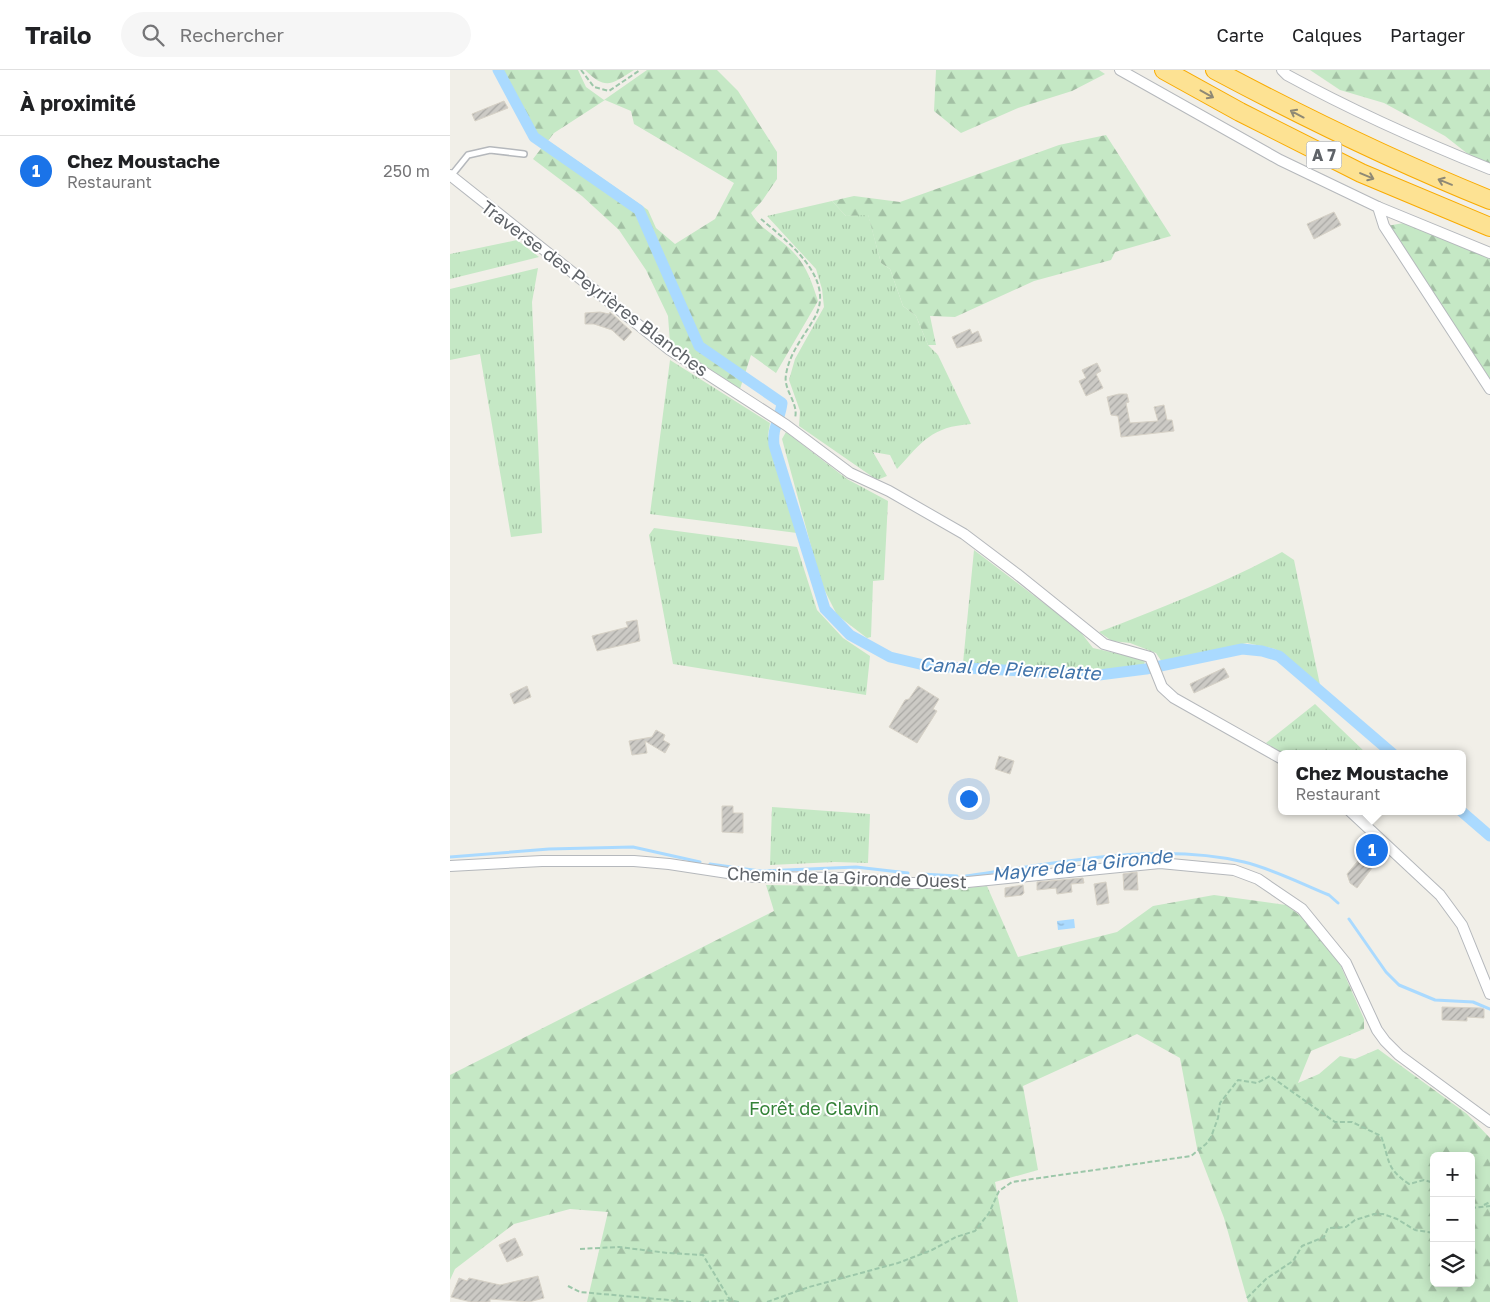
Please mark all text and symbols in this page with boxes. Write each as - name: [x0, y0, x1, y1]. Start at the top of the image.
- search box: [121, 12, 471, 57]
- text: Trailo: [25, 20, 91, 49]
- icon: search: [139, 21, 167, 49]
- text: Rechercher: [179, 23, 284, 46]
- text: Carte: [1217, 24, 1264, 46]
- text: Calques: [1292, 24, 1362, 46]
- text: Partager: [1390, 24, 1465, 46]
- one-way arrow: [1199, 89, 1214, 99]
- text: À proximité: [20, 90, 136, 116]
- one-way arrow: [1290, 109, 1305, 119]
- road number: A 7: [1306, 142, 1342, 168]
- text: Chez Moustache: [67, 149, 220, 172]
- text: 1: [32, 161, 40, 181]
- text: 250 m: [383, 161, 430, 181]
- one-way arrow: [1359, 171, 1374, 181]
- text: Restaurant: [67, 172, 152, 192]
- one-way arrow: [1438, 176, 1453, 186]
- street label: Traverse des Peyrières Blanches: [477, 195, 713, 381]
- water label: Canal de Pierrelatte: [919, 652, 1103, 684]
- popup: [1278, 750, 1466, 815]
- text: Chez Moustache: [1296, 761, 1448, 784]
- text: Restaurant: [1296, 784, 1380, 804]
- your location: [956, 786, 982, 812]
- pin: 1: [1356, 831, 1388, 869]
- water label: Mayre de la Gironde: [991, 843, 1175, 885]
- street label: Chemin de la Gironde Ouest: [727, 862, 967, 892]
- park label: Forêt de Clavin: [749, 1097, 879, 1119]
- map controls: [1430, 1152, 1475, 1287]
- button: +: [1430, 1152, 1475, 1197]
- button: −: [1430, 1197, 1475, 1242]
- button: layers: [1430, 1242, 1475, 1287]

